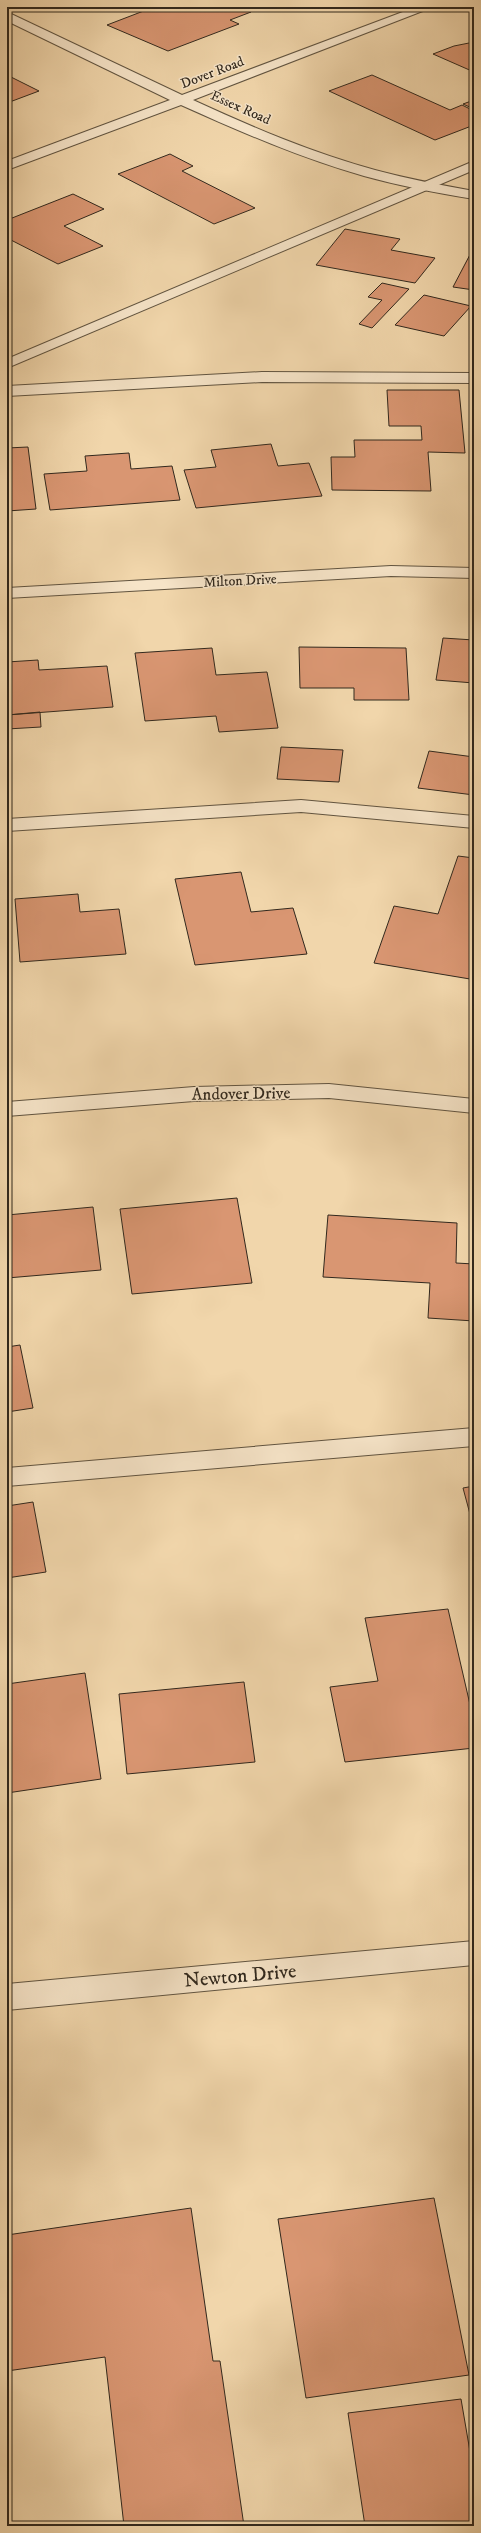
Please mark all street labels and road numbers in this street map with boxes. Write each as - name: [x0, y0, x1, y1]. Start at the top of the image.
- street label: Dover Road: [178, 53, 247, 93]
- street label: Essex Road: [208, 87, 273, 129]
- street label: Milton Drive: [203, 570, 277, 592]
- street label: Andover Drive: [191, 1082, 291, 1106]
- street label: Newton Drive: [183, 1959, 297, 1994]

